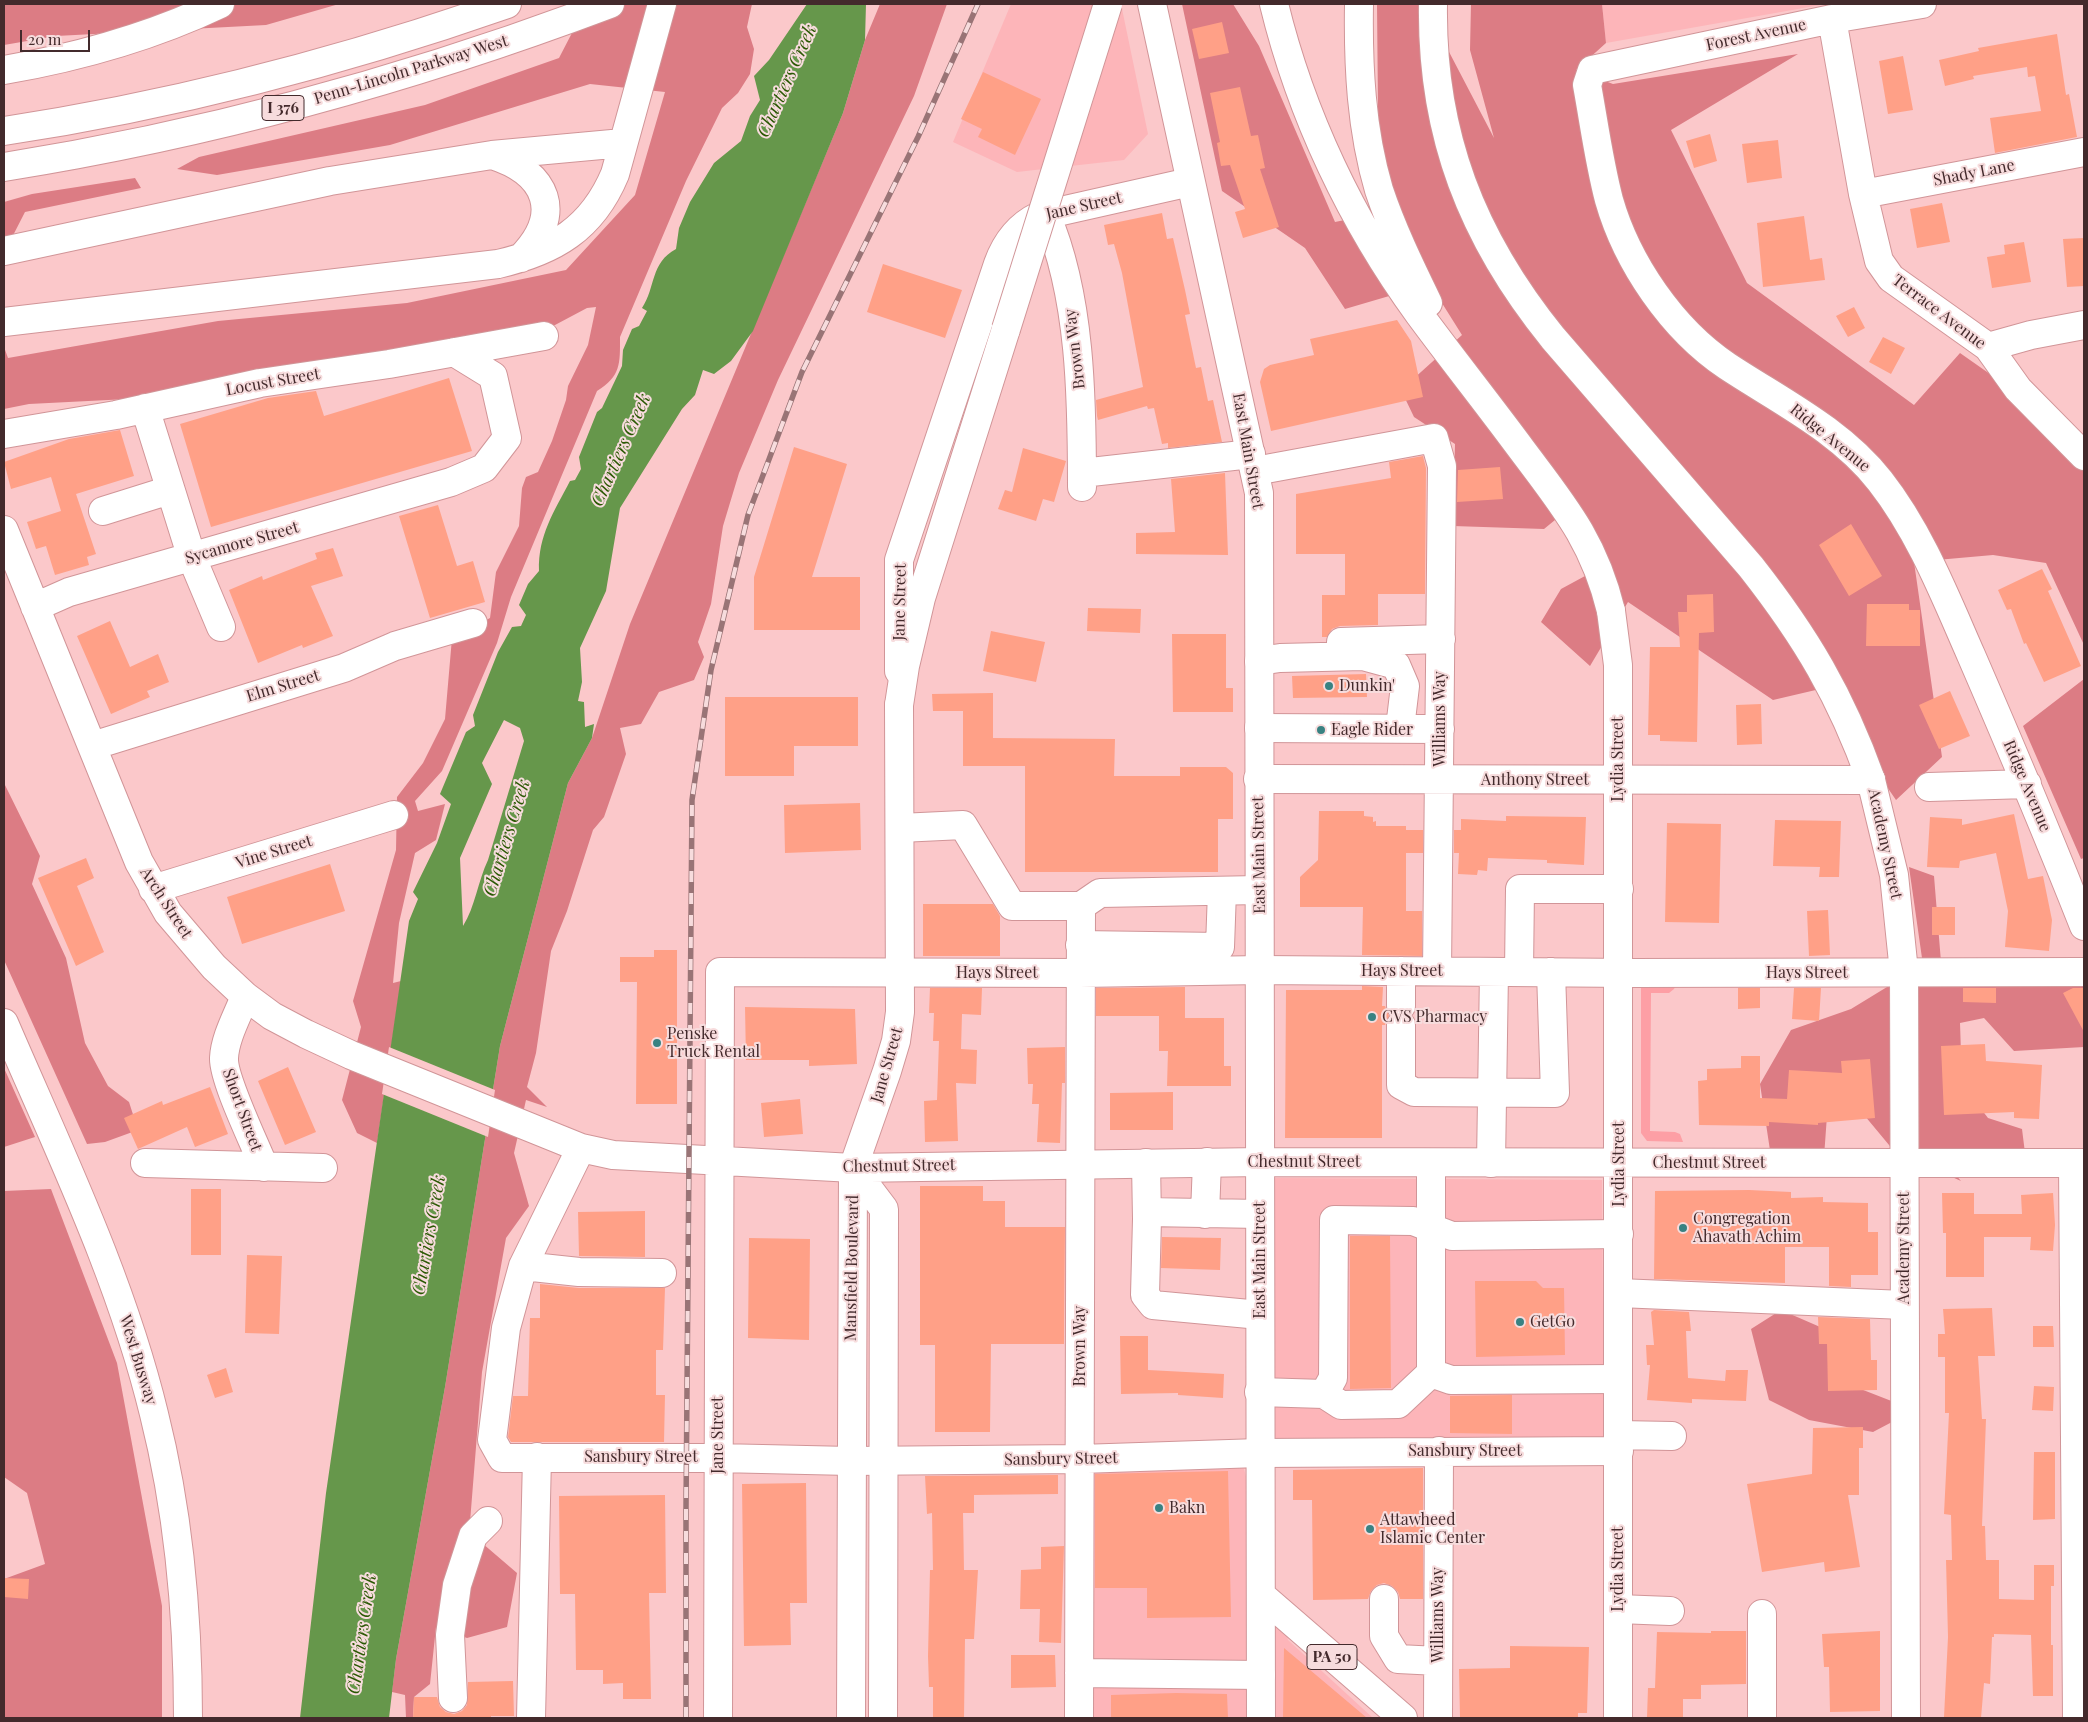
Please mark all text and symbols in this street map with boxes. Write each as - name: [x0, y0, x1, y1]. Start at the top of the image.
- street label: Forest Avenue: [1704, 15, 1808, 55]
- scale bar: [22, 20, 92, 52]
- water label: Chartiers Creek: [752, 21, 822, 141]
- text: 20 m: [28, 29, 61, 49]
- street label: Penn-Lincoln Parkway West: [312, 31, 510, 109]
- road number: I 376: [262, 96, 304, 120]
- street label: Shady Lane: [1932, 156, 2016, 190]
- street label: Jane Street: [1044, 188, 1124, 224]
- street label: Terrace Avenue: [1888, 271, 1990, 353]
- street label: Brown Way: [1061, 308, 1089, 390]
- street label: Locust Street: [225, 364, 321, 400]
- water label: Chartiers Creek: [586, 390, 656, 510]
- street label: East Main Street: [1228, 391, 1268, 511]
- street label: Ridge Avenue: [1786, 400, 1874, 476]
- street label: Sycamore Street: [183, 518, 301, 568]
- street label: Jane Street: [890, 563, 910, 641]
- street label: Elm Street: [244, 666, 322, 706]
- street label: Williams Way: [1430, 671, 1450, 767]
- place label: Dunkin': [1339, 676, 1395, 696]
- marker: Dunkin': [1323, 680, 1335, 692]
- street label: Lydia Street: [1608, 716, 1628, 802]
- place label: Eagle Rider: [1331, 720, 1413, 740]
- marker: Eagle Rider: [1315, 724, 1327, 736]
- street label: Ridge Avenue: [1999, 737, 2055, 835]
- street label: Anthony Street: [1481, 770, 1589, 790]
- water label: Chartiers Creek: [479, 777, 535, 899]
- street label: Academy Street: [1864, 787, 1906, 901]
- street label: East Main Street: [1248, 796, 1270, 914]
- street label: Vine Street: [233, 831, 315, 873]
- street label: Arch Street: [136, 864, 196, 942]
- street label: Hays Street: [1361, 961, 1443, 981]
- street label: Hays Street: [956, 963, 1038, 983]
- street label: Hays Street: [1766, 963, 1848, 983]
- place label: CVS Pharmacy: [1382, 1007, 1487, 1027]
- marker: CVS Pharmacy: [1366, 1011, 1378, 1023]
- place label: Penske Truck Rental: [667, 1024, 760, 1062]
- street label: Jane Street: [867, 1025, 907, 1105]
- marker: Penske Truck Rental: [651, 1037, 663, 1049]
- street label: Short Street: [218, 1066, 266, 1154]
- street label: Lydia Street: [1609, 1121, 1629, 1207]
- street label: Chestnut Street: [1248, 1152, 1360, 1172]
- street label: Chestnut Street: [1653, 1153, 1765, 1173]
- street label: Chestnut Street: [842, 1155, 956, 1177]
- water label: Chartiers Creek: [408, 1173, 450, 1297]
- street label: Academy Street: [1894, 1192, 1914, 1304]
- street label: Mansfield Boulevard: [841, 1195, 863, 1341]
- street label: East Main Street: [1250, 1201, 1270, 1319]
- place label: Congregation Ahavath Achim: [1693, 1209, 1801, 1247]
- marker: Congregation Ahavath Achim: [1677, 1222, 1689, 1234]
- street label: Brown Way: [1070, 1306, 1090, 1386]
- place label: GetGo: [1530, 1312, 1575, 1332]
- street label: West Busway: [115, 1313, 161, 1407]
- marker: GetGo: [1514, 1316, 1526, 1328]
- street label: Jane Street: [708, 1396, 728, 1474]
- street label: Sansbury Street: [1408, 1441, 1522, 1461]
- street label: Sansbury Street: [584, 1447, 698, 1467]
- street label: Sansbury Street: [1004, 1448, 1118, 1470]
- place label: Bakn: [1169, 1498, 1205, 1518]
- marker: Bakn: [1153, 1502, 1165, 1514]
- place label: Attawheed Islamic Center: [1380, 1510, 1485, 1548]
- marker: Attawheed Islamic Center: [1364, 1523, 1376, 1535]
- street label: Lydia Street: [1608, 1526, 1628, 1612]
- street label: Williams Way: [1428, 1567, 1448, 1663]
- water label: Chartiers Creek: [343, 1573, 381, 1695]
- road number: PA 50: [1307, 1644, 1357, 1670]

